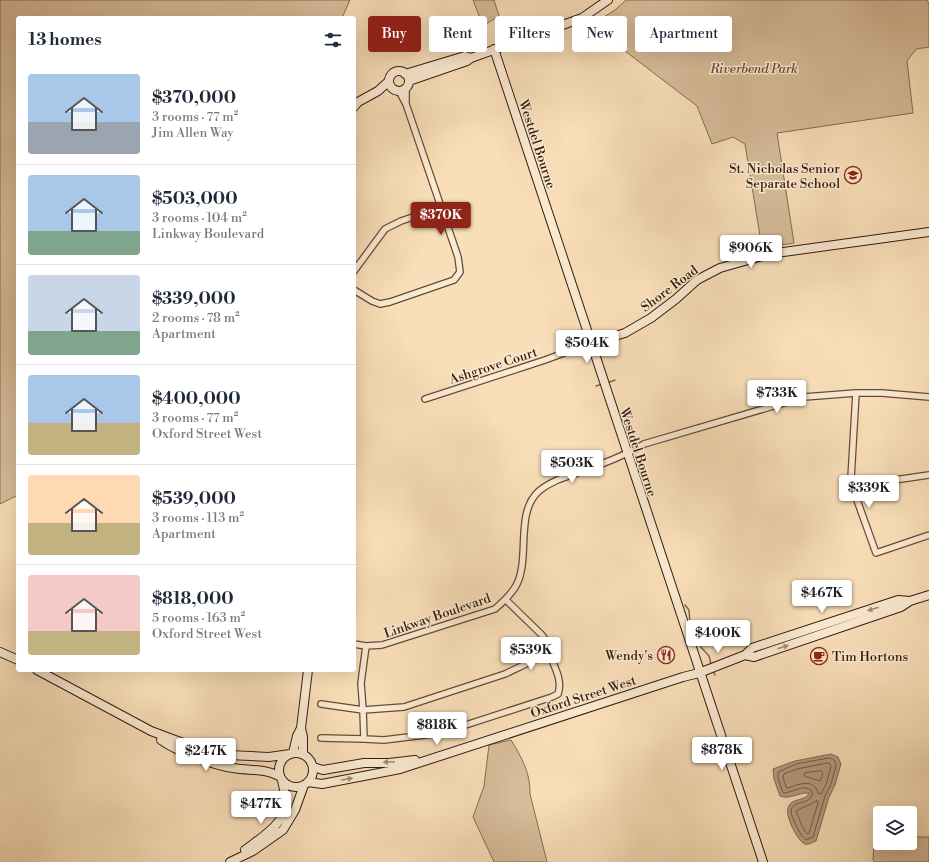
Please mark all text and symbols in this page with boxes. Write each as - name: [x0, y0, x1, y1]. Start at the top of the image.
- chip: Buy: [368, 16, 421, 52]
- chip: Rent: [429, 16, 487, 52]
- chip: Filters: [495, 16, 564, 52]
- chip: New: [572, 16, 627, 52]
- chip: Apartment: [635, 16, 732, 52]
- text: 13 homes: [28, 29, 102, 51]
- icon: filters: [322, 29, 344, 51]
- park label: Riverbend Park: [709, 61, 798, 77]
- text: $370,000: [152, 87, 236, 109]
- icon: home: [60, 90, 108, 138]
- street label: Westdel Bourne: [515, 97, 559, 191]
- text: 3 rooms · 77 m²: [152, 109, 238, 125]
- text: Jim Allen Way: [152, 125, 234, 141]
- place label: St. Nicholas Senior Separate School: [729, 161, 840, 192]
- school or university icon: St. Nicholas Senior Separate School: [843, 165, 863, 185]
- text: $503,000: [152, 188, 238, 210]
- icon: home: [60, 191, 108, 239]
- pin: $370K: [413, 202, 469, 236]
- text: $370K: [420, 207, 462, 223]
- text: 3 rooms · 104 m²: [152, 210, 247, 226]
- text: Linkway Boulevard: [152, 226, 264, 242]
- pin: $906K: [723, 235, 779, 269]
- text: $906K: [729, 240, 773, 256]
- street label: Shore Road: [638, 262, 702, 315]
- text: $339,000: [152, 288, 236, 310]
- icon: home: [60, 291, 108, 339]
- text: 2 rooms · 78 m²: [152, 310, 240, 326]
- text: Apartment: [152, 326, 216, 342]
- pin: $504K: [559, 330, 615, 364]
- text: $504K: [565, 335, 609, 351]
- street label: Ashgrove Court: [446, 344, 540, 388]
- pin: $733K: [749, 380, 805, 414]
- text: $733K: [756, 385, 798, 401]
- text: $400,000: [152, 388, 241, 410]
- icon: home: [60, 391, 108, 439]
- street label: Westdel Bourne: [616, 405, 660, 499]
- text: 3 rooms · 77 m²: [152, 410, 238, 426]
- text: Oxford Street West: [152, 426, 262, 442]
- pin: $503K: [544, 450, 600, 484]
- text: $503K: [550, 455, 594, 471]
- pin: $339K: [841, 475, 897, 509]
- text: $339K: [848, 480, 890, 496]
- text: $539,000: [152, 488, 236, 510]
- icon: home: [60, 491, 108, 539]
- text: 3 rooms · 113 m²: [152, 510, 244, 526]
- text: Apartment: [152, 526, 216, 542]
- pin: $467K: [794, 580, 850, 614]
- text: $467K: [801, 585, 843, 601]
- text: $818,000: [152, 588, 234, 610]
- street label: Linkway Boulevard: [382, 590, 493, 642]
- icon: home: [60, 591, 108, 639]
- one-way arrow: [866, 606, 878, 612]
- text: 5 rooms · 163 m²: [152, 610, 245, 626]
- pin: $400K: [690, 620, 746, 654]
- text: $400K: [695, 625, 741, 641]
- text: Oxford Street West: [152, 626, 262, 642]
- pin: $539K: [503, 637, 559, 671]
- text: $539K: [510, 642, 552, 658]
- one-way arrow: [777, 644, 789, 650]
- restaurant icon: Wendy's: [656, 645, 676, 665]
- cafe icon: Tim Hortons: [809, 646, 829, 666]
- place label: Wendy's: [604, 648, 653, 664]
- place label: Tim Hortons: [832, 649, 909, 665]
- street label: Oxford Street West: [529, 672, 638, 722]
- pin: $818K: [409, 712, 465, 746]
- text: $818K: [417, 717, 457, 733]
- pin: $878K: [694, 737, 750, 771]
- pin: $247K: [178, 738, 234, 772]
- text: $878K: [701, 742, 743, 758]
- text: $247K: [185, 743, 227, 759]
- one-way arrow: [383, 759, 395, 766]
- one-way arrow: [340, 776, 353, 782]
- pin: $477K: [233, 791, 289, 825]
- text: $477K: [240, 796, 282, 812]
- map controls: [873, 806, 917, 850]
- button: layers: [873, 806, 917, 850]

